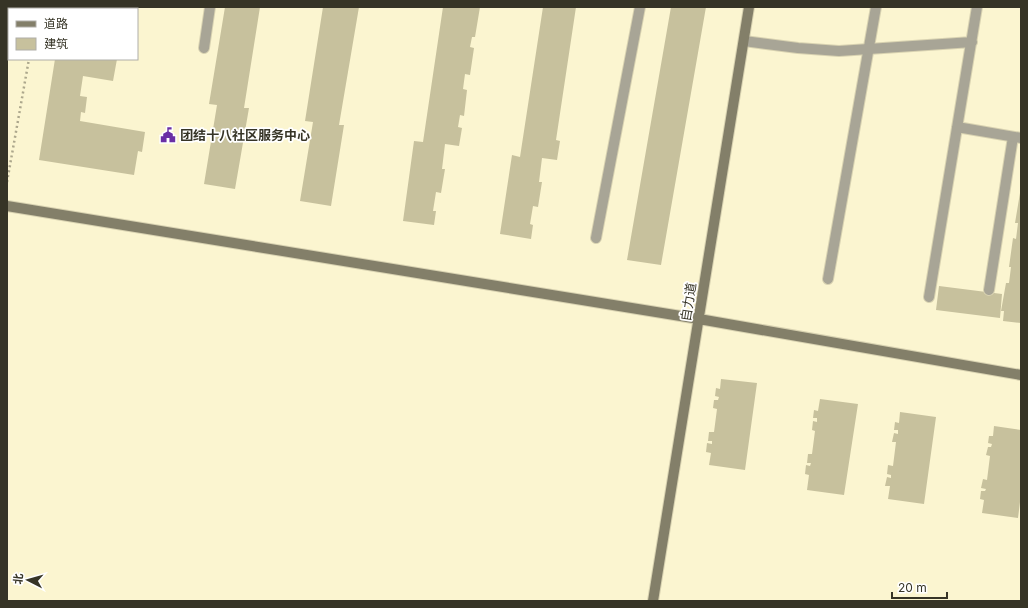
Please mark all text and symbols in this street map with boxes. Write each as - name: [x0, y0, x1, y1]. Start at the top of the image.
- legend: [8, 8, 138, 60]
- text: 道路: [44, 16, 68, 31]
- text: 建筑: [44, 36, 68, 51]
- public building icon: 团结十八社区服务中心: [159, 126, 177, 144]
- place label: 团结十八社区服务中心: [180, 127, 310, 143]
- street label: 自力道: [677, 281, 699, 323]
- north arrow: [8, 560, 48, 600]
- text: 北: [11, 573, 26, 585]
- scale bar: [892, 574, 947, 600]
- text: 20 m: [898, 580, 927, 595]

